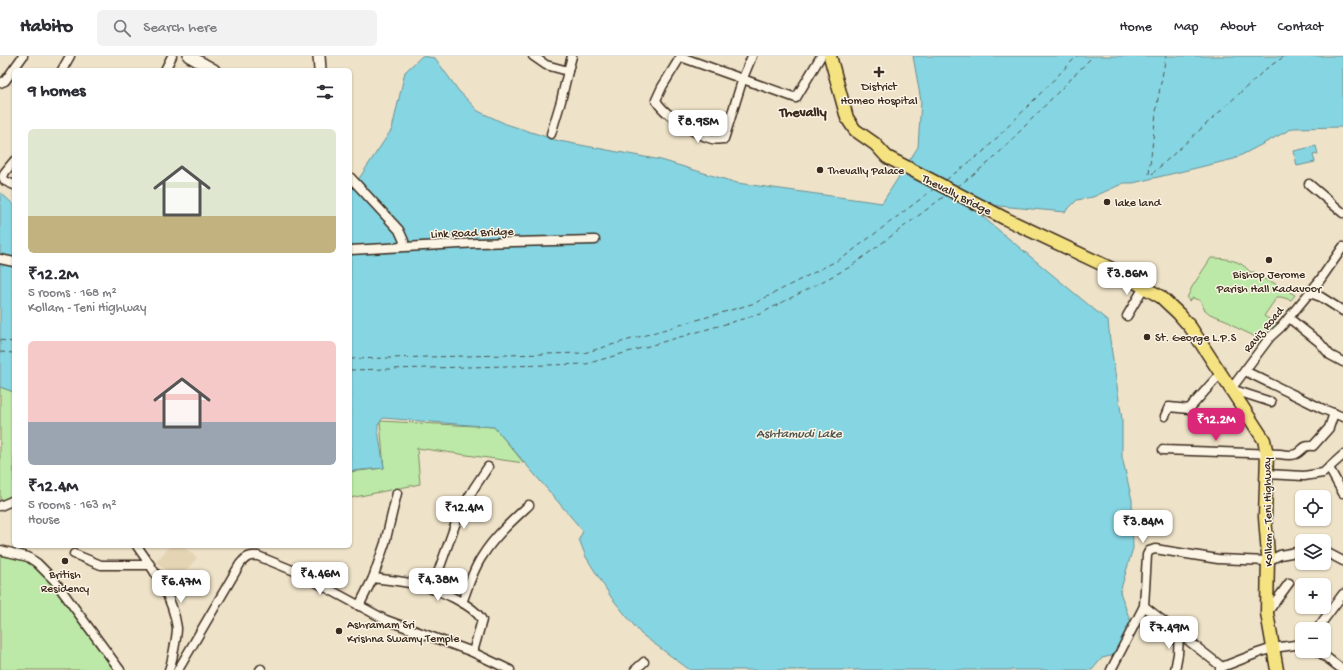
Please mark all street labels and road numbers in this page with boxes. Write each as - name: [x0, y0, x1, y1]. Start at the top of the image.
- street label: Thevally Bridge: [918, 172, 994, 220]
- street label: Link Road Bridge: [430, 226, 515, 242]
- street label: Raviz Road: [1241, 304, 1288, 356]
- street label: Kollam - Teni Highway: [1261, 457, 1277, 567]

